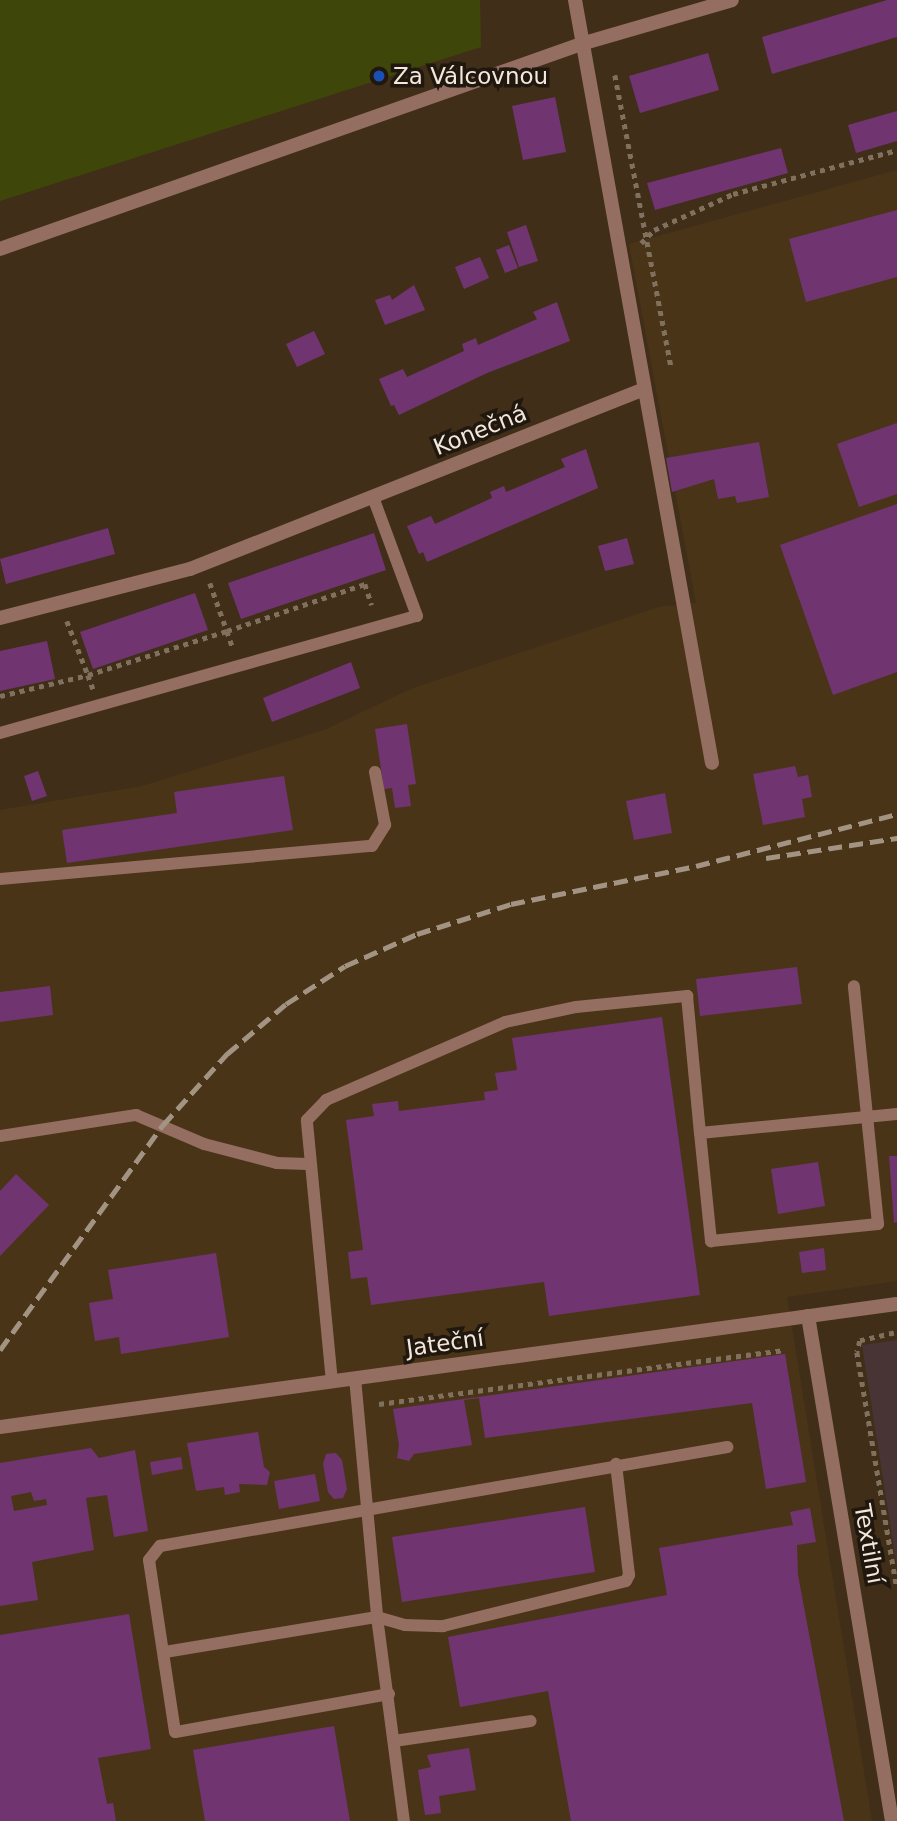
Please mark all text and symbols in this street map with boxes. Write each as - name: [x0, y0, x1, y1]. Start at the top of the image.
- place label: Za Válcovnou: [393, 62, 548, 90]
- marker: Za Válcovnou: [371, 68, 387, 84]
- street label: Konečná: [429, 399, 531, 461]
- street label: Jateční: [405, 1324, 485, 1362]
- street label: Textilní: [848, 1502, 890, 1586]

